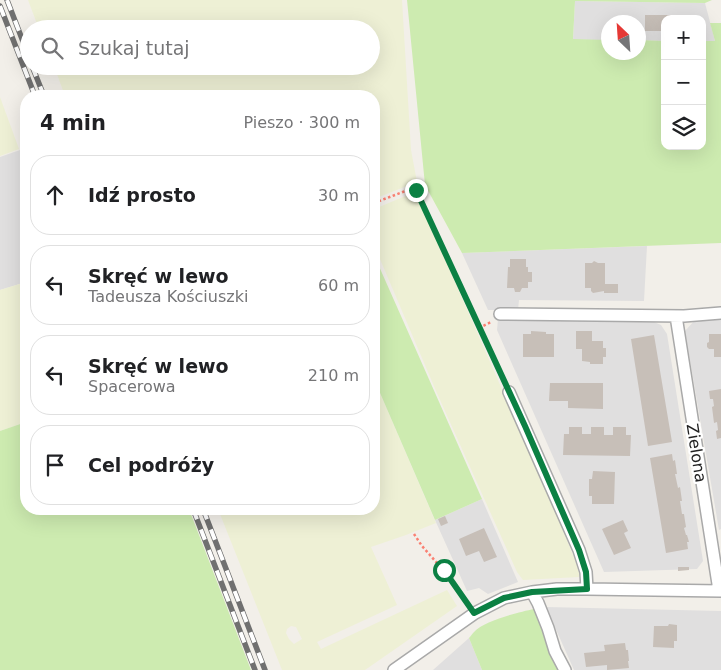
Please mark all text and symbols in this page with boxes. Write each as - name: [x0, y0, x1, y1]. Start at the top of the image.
- north arrow: [601, 15, 646, 60]
- map controls: [661, 15, 706, 150]
- button: +: [661, 15, 706, 60]
- search box: [20, 20, 380, 75]
- icon: search: [38, 34, 66, 62]
- text: Szukaj tutaj: [78, 37, 190, 59]
- button: −: [661, 60, 706, 105]
- button: layers: [661, 105, 706, 150]
- text: 4 min: [40, 111, 106, 135]
- text: Pieszo · 300 m: [243, 113, 360, 132]
- route end: [405, 179, 428, 202]
- icon: ahead: [41, 181, 69, 209]
- text: Idź prosto: [88, 184, 196, 206]
- text: 30 m: [318, 186, 359, 205]
- text: Skręć w lewo: [88, 265, 229, 287]
- icon: left: [41, 271, 69, 299]
- text: 60 m: [318, 276, 359, 295]
- text: Tadeusza Kościuszki: [88, 287, 248, 306]
- text: Skręć w lewo: [88, 355, 229, 377]
- icon: left: [41, 361, 69, 389]
- text: 210 m: [308, 366, 359, 385]
- text: Spacerowa: [88, 377, 176, 396]
- street label: Zielona: [682, 422, 711, 484]
- icon: arrive: [41, 451, 69, 479]
- text: Cel podróży: [88, 454, 214, 476]
- route start: [433, 559, 456, 582]

